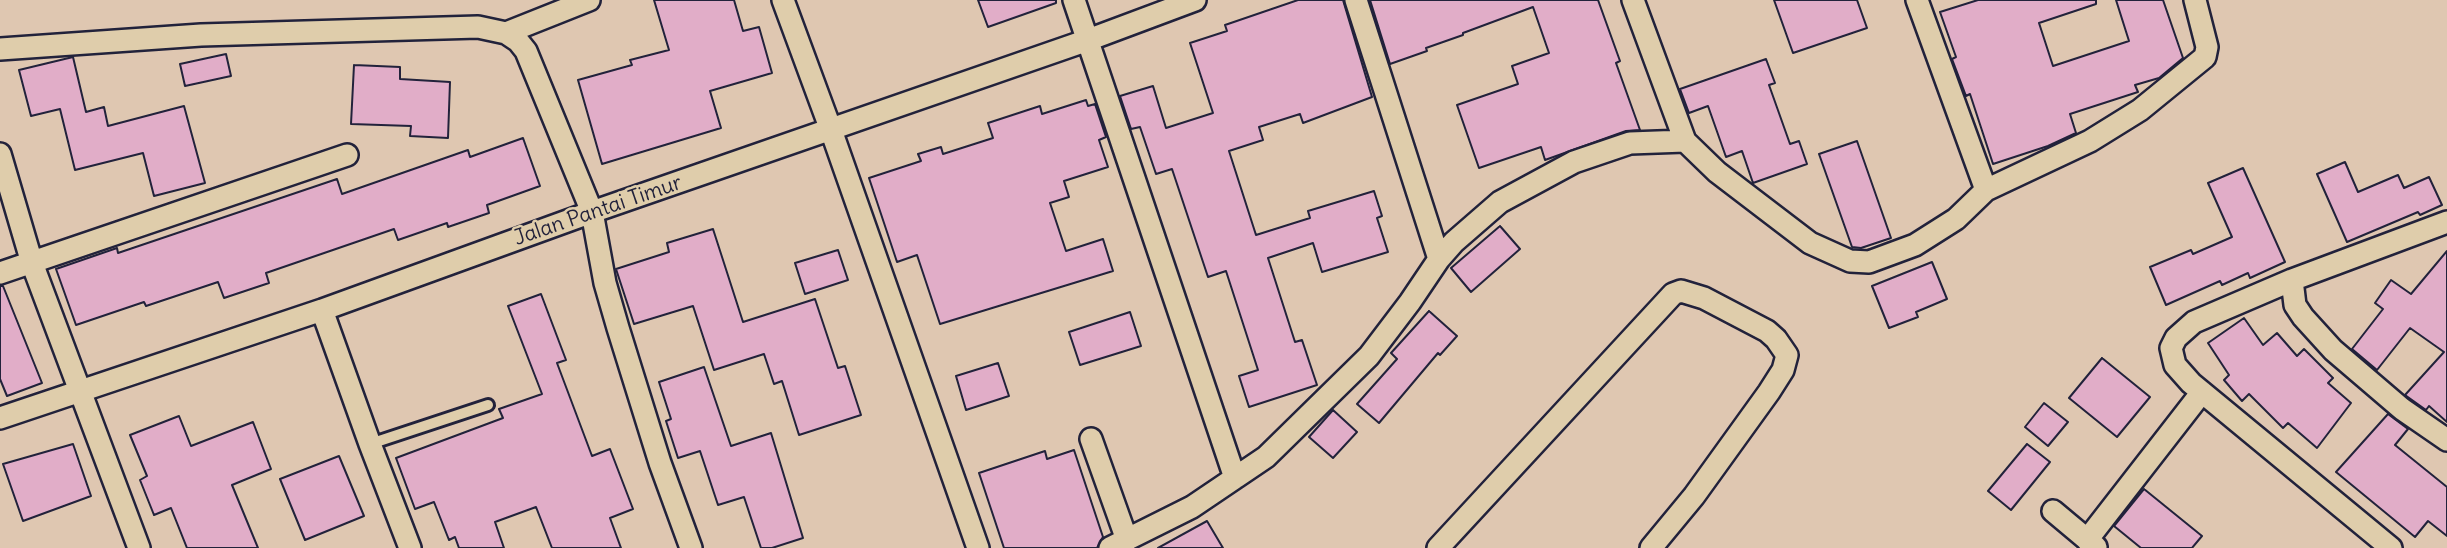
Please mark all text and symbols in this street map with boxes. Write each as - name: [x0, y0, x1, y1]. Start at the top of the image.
- street label: Jalan Pantai Timur: [511, 170, 685, 252]

